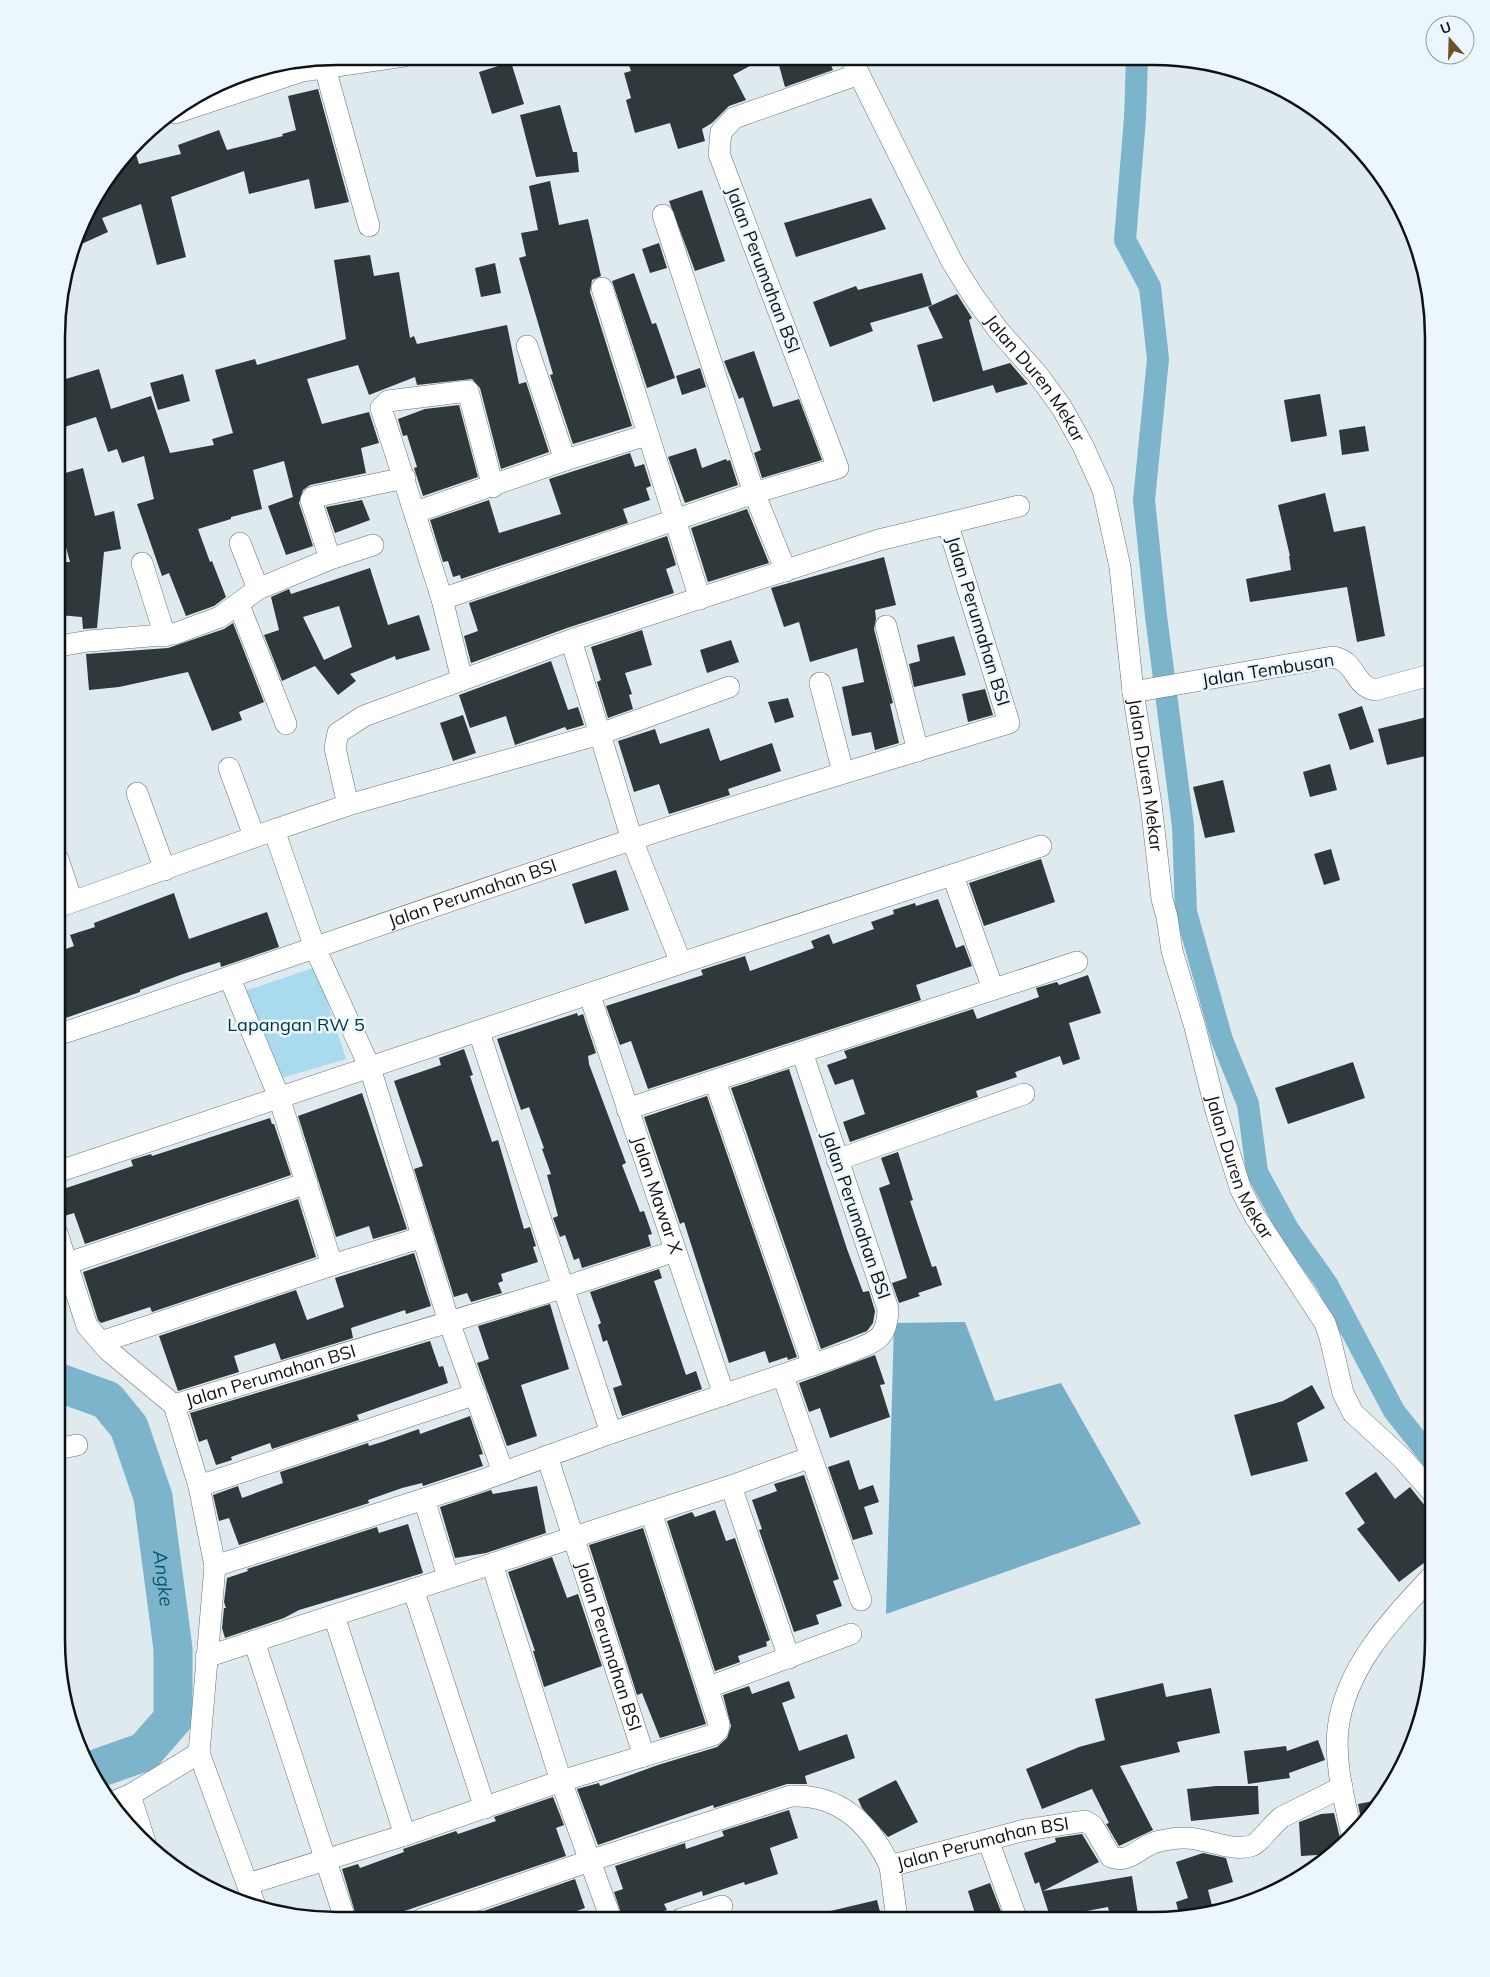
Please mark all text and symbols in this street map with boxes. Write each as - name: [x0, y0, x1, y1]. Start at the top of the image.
- north arrow: [1425, 15, 1475, 65]
- text: U: [1438, 18, 1454, 38]
- street label: Jalan Perumahan BSI: [721, 183, 806, 356]
- street label: Jalan Duren Mekar: [980, 310, 1091, 446]
- street label: Jalan Perumahan BSI: [942, 533, 1015, 709]
- street label: Jalan Tembusan: [1200, 648, 1336, 691]
- street label: Jalan Duren Mekar: [1123, 697, 1168, 853]
- street label: Jalan Perumahan BSI: [385, 853, 560, 932]
- park label: Lapangan RW 5: [227, 1013, 365, 1036]
- street label: Jalan Duren Mekar: [1201, 1092, 1279, 1244]
- street label: Jalan Perumahan BSI: [817, 1128, 896, 1302]
- street label: Jalan Mawar X: [627, 1133, 688, 1257]
- street label: Jalan Perumahan BSI: [183, 1339, 358, 1412]
- water label: Angke: [148, 1548, 179, 1608]
- street label: Jalan Perumahan BSI: [571, 1559, 647, 1734]
- street label: Jalan Perumahan BSI: [894, 1812, 1070, 1875]

